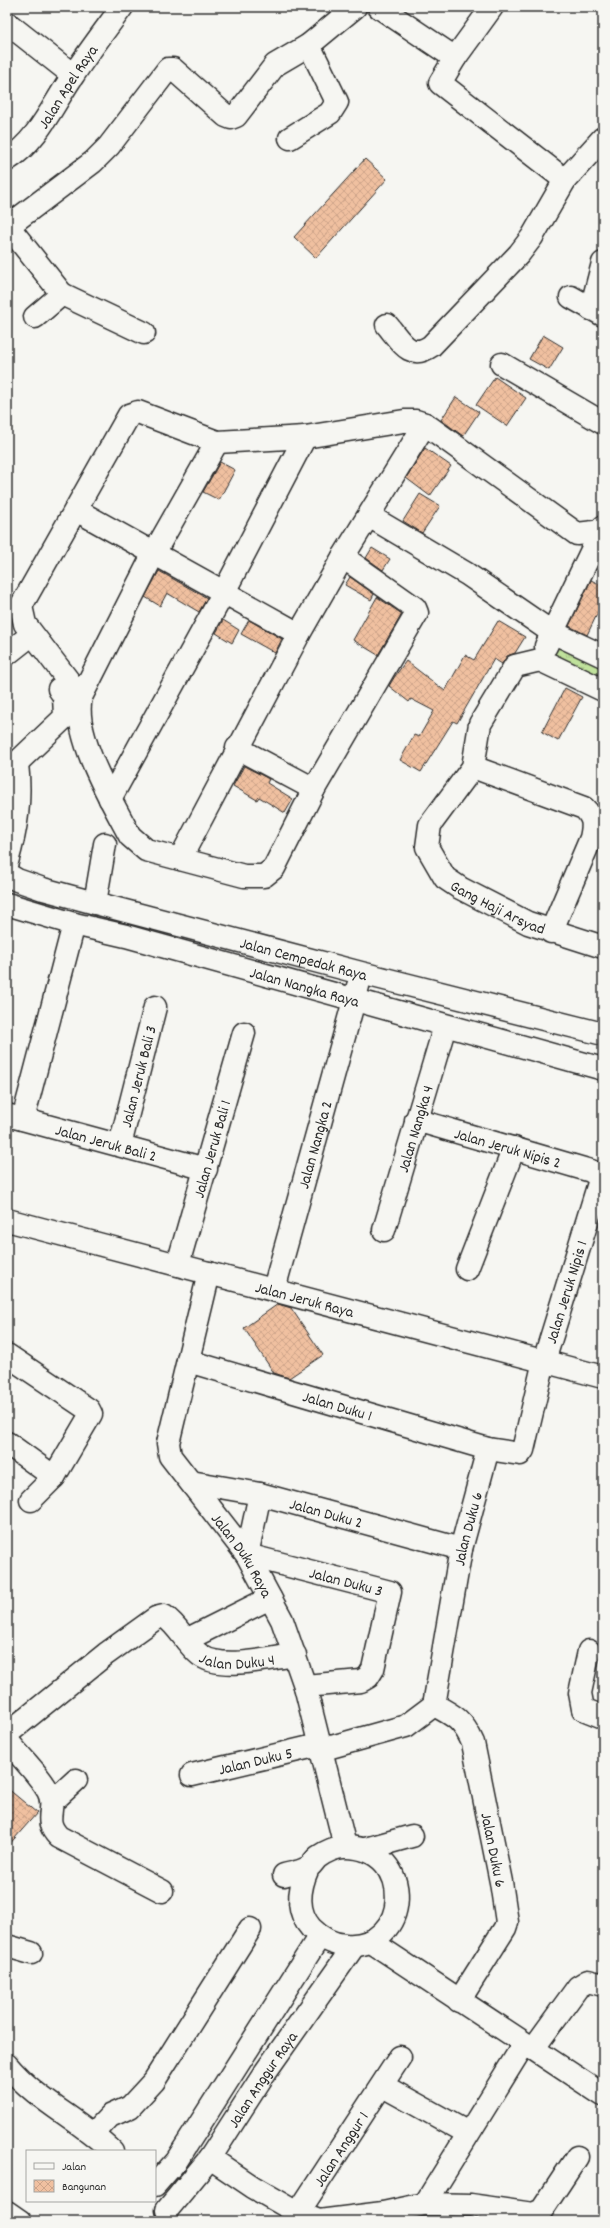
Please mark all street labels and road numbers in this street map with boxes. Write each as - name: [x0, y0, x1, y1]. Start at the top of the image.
- street label: Jalan Apel Raya: [33, 40, 105, 134]
- street label: Gang Haji Arsyad: [445, 876, 548, 942]
- street label: Jalan Cempedak Raya: [237, 933, 370, 988]
- street label: Jalan Nangka Raya: [247, 962, 362, 1015]
- street label: Jalan Jeruk Bali 3: [116, 1023, 164, 1130]
- street label: Jalan Nangka 4: [393, 1083, 441, 1176]
- street label: Jalan Jeruk Bali 1: [188, 1098, 238, 1201]
- street label: Jalan Nangka 2: [293, 1099, 340, 1192]
- street label: Jalan Jeruk Bali 2: [52, 1120, 159, 1169]
- street label: Jalan Jeruk Nipis 2: [451, 1123, 563, 1176]
- street label: Jalan Jeruk Nipis 1: [541, 1238, 595, 1347]
- street label: Jalan Jeruk Raya: [252, 1277, 356, 1325]
- street label: Jalan Duku 1: [299, 1386, 375, 1428]
- street label: Jalan Duku 6: [449, 1489, 490, 1568]
- street label: Jalan Duku 2: [287, 1494, 365, 1536]
- street label: Jalan Duku Raya: [205, 1509, 277, 1603]
- street label: Jalan Duku 3: [306, 1563, 385, 1604]
- street label: Jalan Duku 4: [194, 1648, 277, 1677]
- street label: Jalan Duku 5: [216, 1743, 295, 1782]
- street label: Jalan Duku 6: [473, 1811, 511, 1889]
- street label: Jalan Anggur Raya: [223, 2027, 305, 2133]
- street label: Jalan Anggur 1: [309, 2108, 375, 2192]

